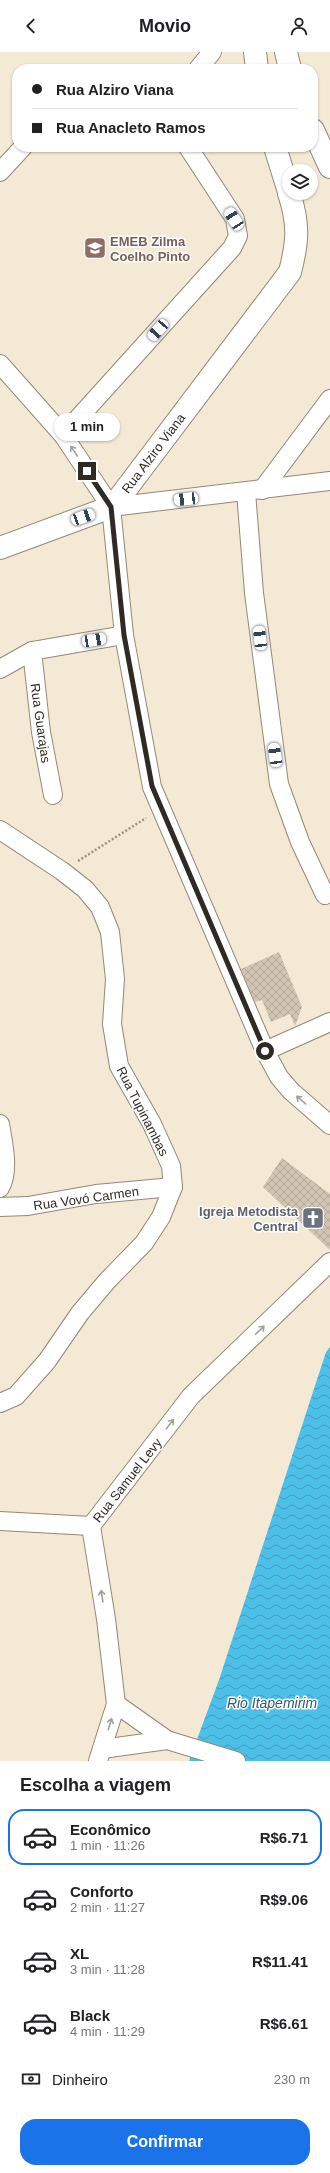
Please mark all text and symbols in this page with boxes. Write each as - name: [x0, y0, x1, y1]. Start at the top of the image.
- icon: back: [20, 15, 42, 37]
- icon: person: [288, 15, 310, 37]
- text: Movio: [139, 16, 191, 36]
- text: Rua Alziro Viana: [56, 81, 174, 98]
- text: Rua Anacleto Ramos: [56, 119, 205, 136]
- map controls: [282, 164, 318, 200]
- button: layers: [282, 164, 318, 200]
- car: [222, 206, 246, 232]
- place label: EMEB Zilma Coelho Pinto: [110, 234, 190, 264]
- school or university icon: EMEB Zilma Coelho Pinto: [82, 235, 108, 261]
- car: [146, 317, 170, 343]
- street label: Rua Alziro Viana: [119, 410, 189, 496]
- callout: 1 min: [54, 413, 120, 441]
- text: 1 min: [70, 419, 104, 434]
- one-way arrow: [70, 446, 78, 457]
- route end: [78, 462, 96, 480]
- car: [173, 492, 199, 506]
- car: [70, 507, 96, 527]
- car: [253, 625, 267, 651]
- car: [81, 632, 107, 648]
- street label: Rua Guarajas: [27, 682, 54, 764]
- car: [267, 742, 283, 768]
- route start: [256, 1042, 274, 1060]
- street label: Rua Tupinambas: [114, 1064, 172, 1159]
- one-way arrow: [295, 1095, 306, 1104]
- street label: Rua Vovó Carmen: [32, 1184, 140, 1213]
- place label: Igreja Metodista Central: [199, 1204, 299, 1234]
- church icon: Igreja Metodista Central: [300, 1205, 326, 1231]
- one-way arrow: [255, 1325, 265, 1335]
- one-way arrow: [166, 1418, 174, 1429]
- street label: Rua Samuel Levy: [90, 1435, 165, 1525]
- one-way arrow: [98, 1590, 106, 1603]
- water label: Rio Itapemirim: [227, 1695, 317, 1711]
- one-way arrow: [107, 1718, 114, 1731]
- text: Escolha a viagem: [20, 1775, 171, 1795]
- icon: car: [22, 1819, 58, 1855]
- text: Econômico: [70, 1821, 151, 1838]
- text: R$6.71: [260, 1829, 308, 1846]
- text: 1 min · 11:26: [70, 1838, 145, 1853]
- icon: car: [22, 1881, 58, 1917]
- text: Conforto: [70, 1883, 133, 1900]
- text: R$9.06: [260, 1891, 308, 1908]
- text: 2 min · 11:27: [70, 1900, 145, 1915]
- icon: car: [22, 1943, 58, 1979]
- text: XL: [70, 1945, 89, 1962]
- text: R$11.41: [252, 1953, 308, 1970]
- text: 3 min · 11:28: [70, 1962, 145, 1977]
- icon: car: [22, 2005, 58, 2041]
- text: Black: [70, 2007, 110, 2024]
- text: R$6.61: [260, 2015, 308, 2032]
- text: 4 min · 11:29: [70, 2024, 145, 2039]
- icon: cash: [20, 2068, 42, 2090]
- text: Dinheiro: [52, 2071, 108, 2088]
- text: 230 m: [274, 2072, 310, 2087]
- button: Confirmar: [20, 2119, 310, 2165]

